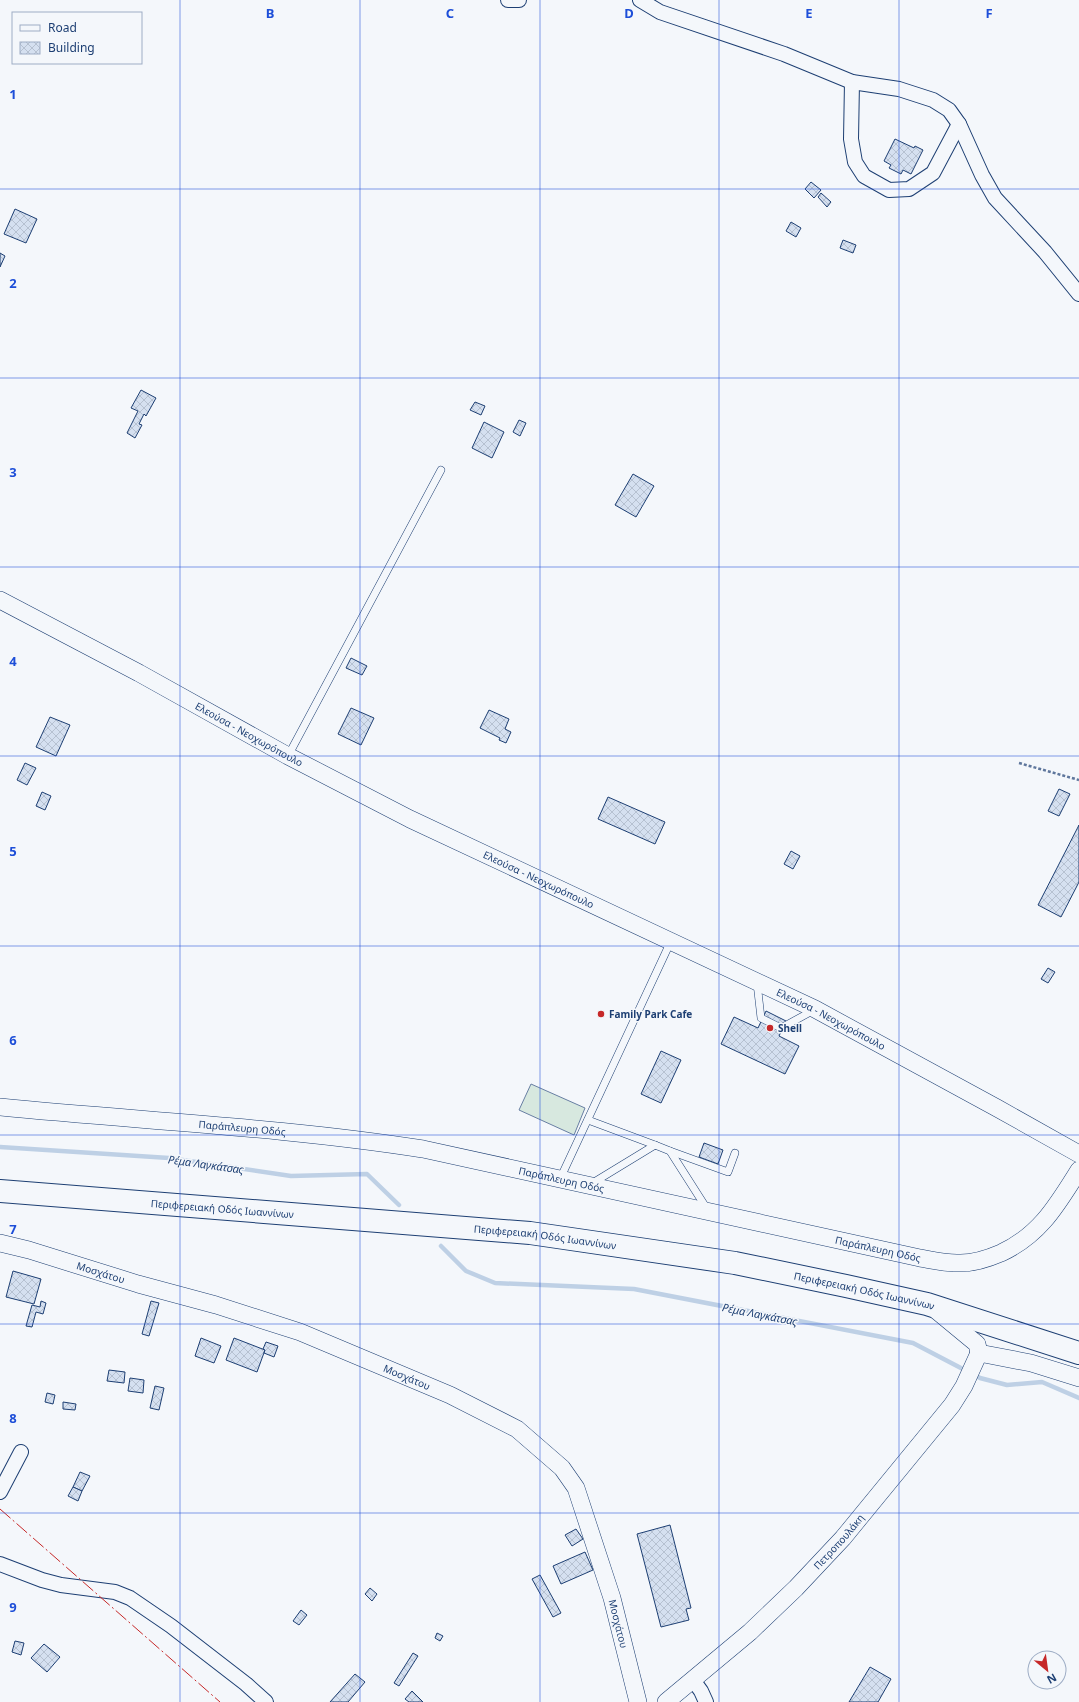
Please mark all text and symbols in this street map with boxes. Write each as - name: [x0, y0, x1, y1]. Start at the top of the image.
- text: B: [266, 4, 274, 22]
- text: C: [446, 4, 454, 22]
- text: D: [624, 4, 634, 22]
- text: E: [805, 4, 813, 22]
- text: F: [985, 4, 993, 22]
- legend: [12, 12, 142, 64]
- text: Road: [48, 19, 77, 36]
- text: Building: [48, 39, 95, 56]
- text: 1: [9, 85, 17, 103]
- text: 2: [9, 274, 17, 292]
- text: 3: [9, 463, 17, 481]
- text: 4: [9, 652, 17, 670]
- street label: Ελεούσα - Νεοχωρόπουλο: [193, 699, 305, 770]
- text: 5: [9, 842, 17, 860]
- street label: Ελεούσα - Νεοχωρόπουλο: [481, 847, 596, 911]
- street label: Ελεούσα - Νεοχωρόπουλο: [774, 985, 888, 1053]
- place label: Family Park Cafe: [609, 1007, 692, 1021]
- marker: Family Park Cafe: [596, 1009, 606, 1019]
- place label: Shell: [778, 1021, 802, 1035]
- marker: Shell: [765, 1023, 775, 1033]
- text: 6: [9, 1031, 17, 1049]
- street label: Παράπλευρη Οδός: [198, 1117, 286, 1139]
- water label: Ρέμα Λαγκάτσας: [167, 1151, 246, 1177]
- street label: Παράπλευρη Οδός: [517, 1163, 606, 1196]
- street label: Περιφερειακή Οδός Ιωαννίνων: [150, 1196, 294, 1221]
- text: 7: [9, 1220, 17, 1238]
- street label: Περιφερειακή Οδός Ιωαννίνων: [473, 1222, 617, 1253]
- street label: Παράπλευρη Οδός: [834, 1233, 922, 1265]
- street label: Μοσχάτου: [75, 1258, 127, 1286]
- street label: Περιφερειακή Οδός Ιωαννίνων: [793, 1268, 936, 1313]
- water label: Ρέμα Λαγκάτσας: [721, 1299, 800, 1329]
- street label: Μοσχάτου: [381, 1361, 433, 1393]
- text: 8: [9, 1409, 17, 1427]
- street label: Πετροπουλάκη: [810, 1511, 867, 1572]
- text: 9: [9, 1598, 17, 1616]
- street label: Μοσχάτου: [606, 1598, 631, 1650]
- north arrow: [1027, 1650, 1067, 1690]
- text: N: [1045, 1670, 1060, 1688]

